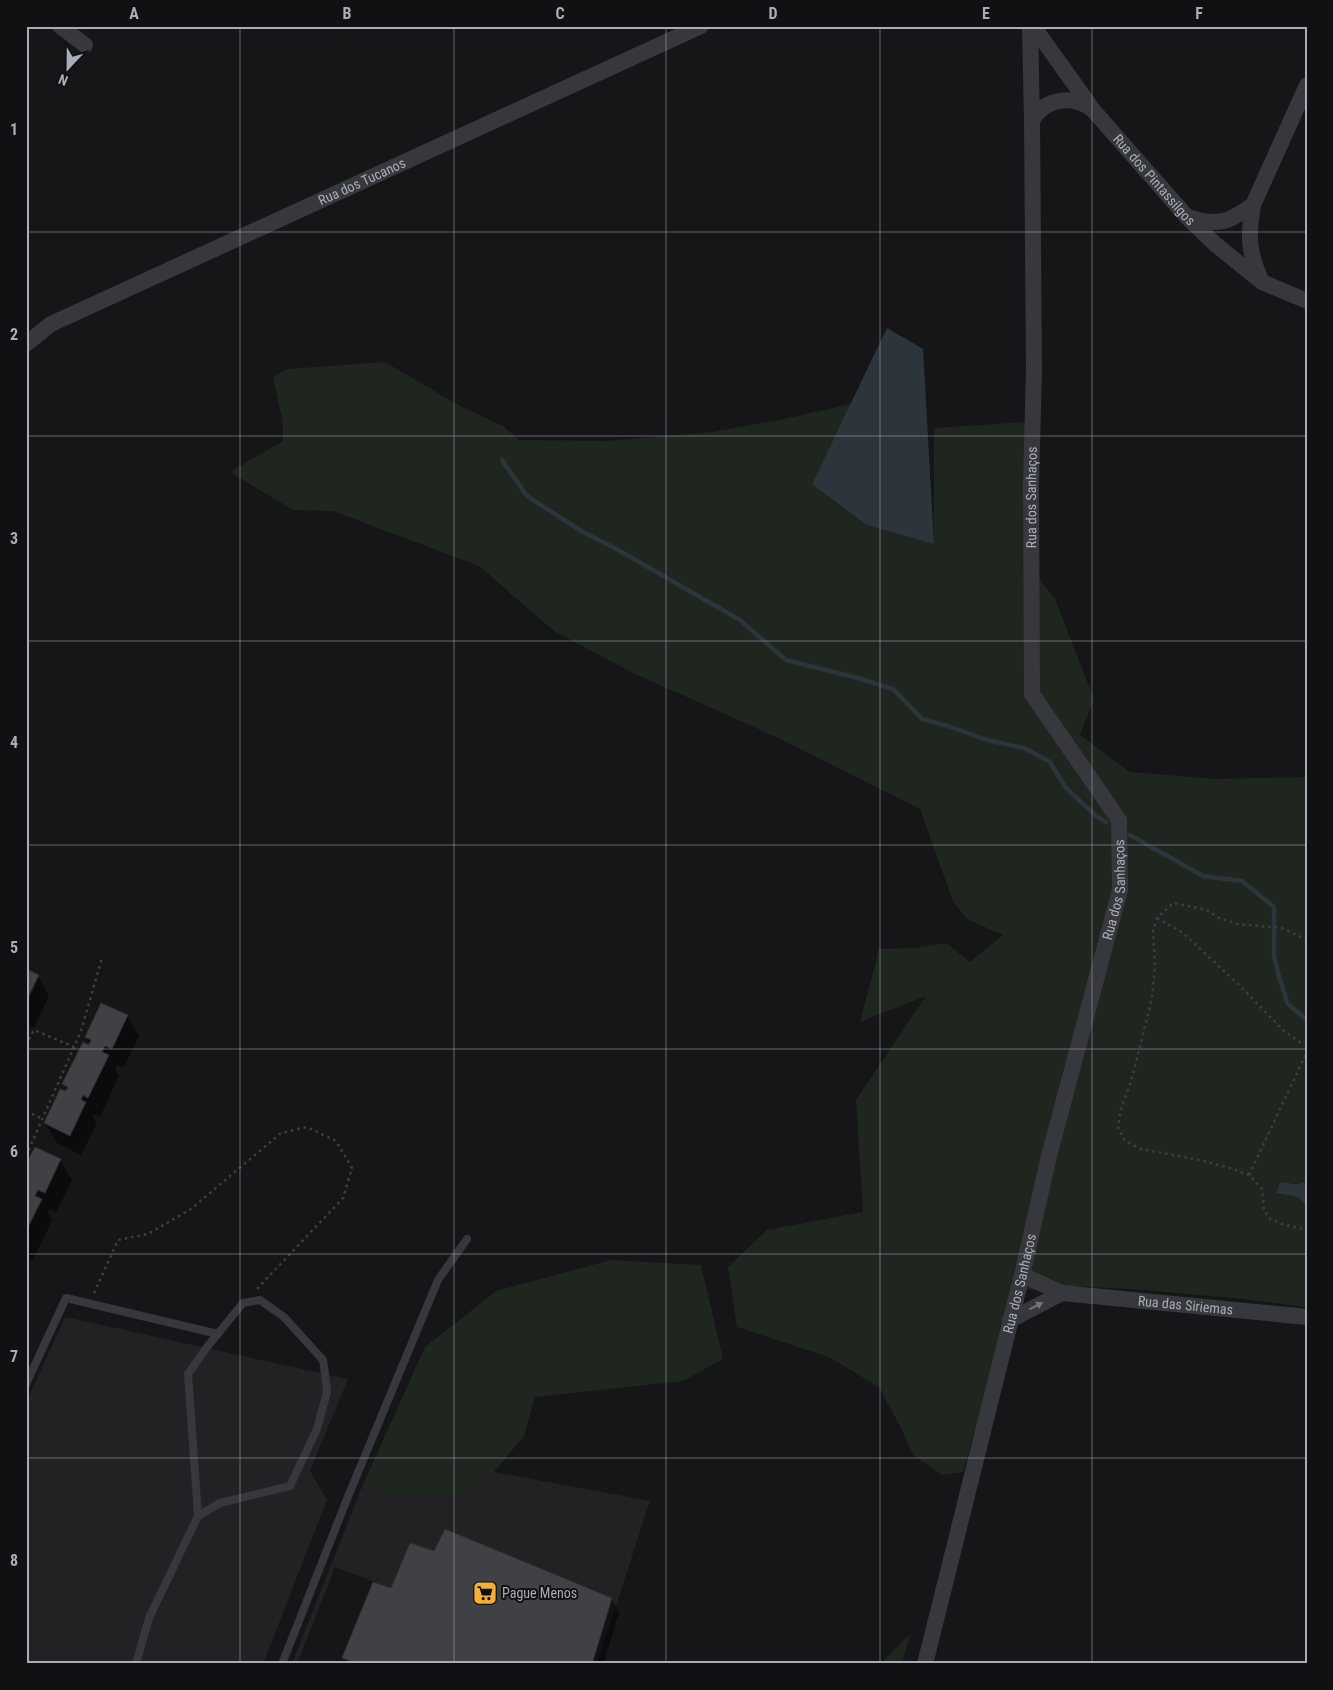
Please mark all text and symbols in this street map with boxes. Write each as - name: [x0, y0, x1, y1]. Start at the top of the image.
- text: A: [129, 4, 139, 23]
- text: B: [343, 4, 352, 23]
- text: C: [555, 4, 565, 23]
- text: D: [768, 4, 778, 23]
- text: E: [982, 4, 990, 23]
- text: F: [1195, 4, 1203, 23]
- north arrow: [42, 42, 92, 92]
- text: N: [56, 71, 70, 89]
- text: 1: [10, 120, 18, 139]
- street label: Rua dos Pintassilgos: [1110, 131, 1199, 229]
- street label: Rua dos Tucanos: [316, 155, 408, 208]
- text: 2: [10, 325, 18, 344]
- street label: Rua dos Sanhaços: [1023, 446, 1040, 548]
- text: 3: [10, 529, 18, 548]
- text: 4: [10, 733, 18, 752]
- street label: Rua dos Sanhaços: [1099, 839, 1128, 942]
- text: 5: [10, 938, 18, 957]
- text: 6: [10, 1142, 18, 1161]
- street label: Rua dos Sanhaços: [1000, 1232, 1039, 1335]
- street label: Rua das Siriemas: [1137, 1292, 1234, 1318]
- one-way arrow: [1029, 1302, 1043, 1310]
- text: 7: [10, 1347, 18, 1366]
- text: 8: [10, 1551, 18, 1570]
- supermarket icon: Pague Menos: [472, 1580, 498, 1606]
- place label: Pague Menos: [502, 1585, 577, 1601]

